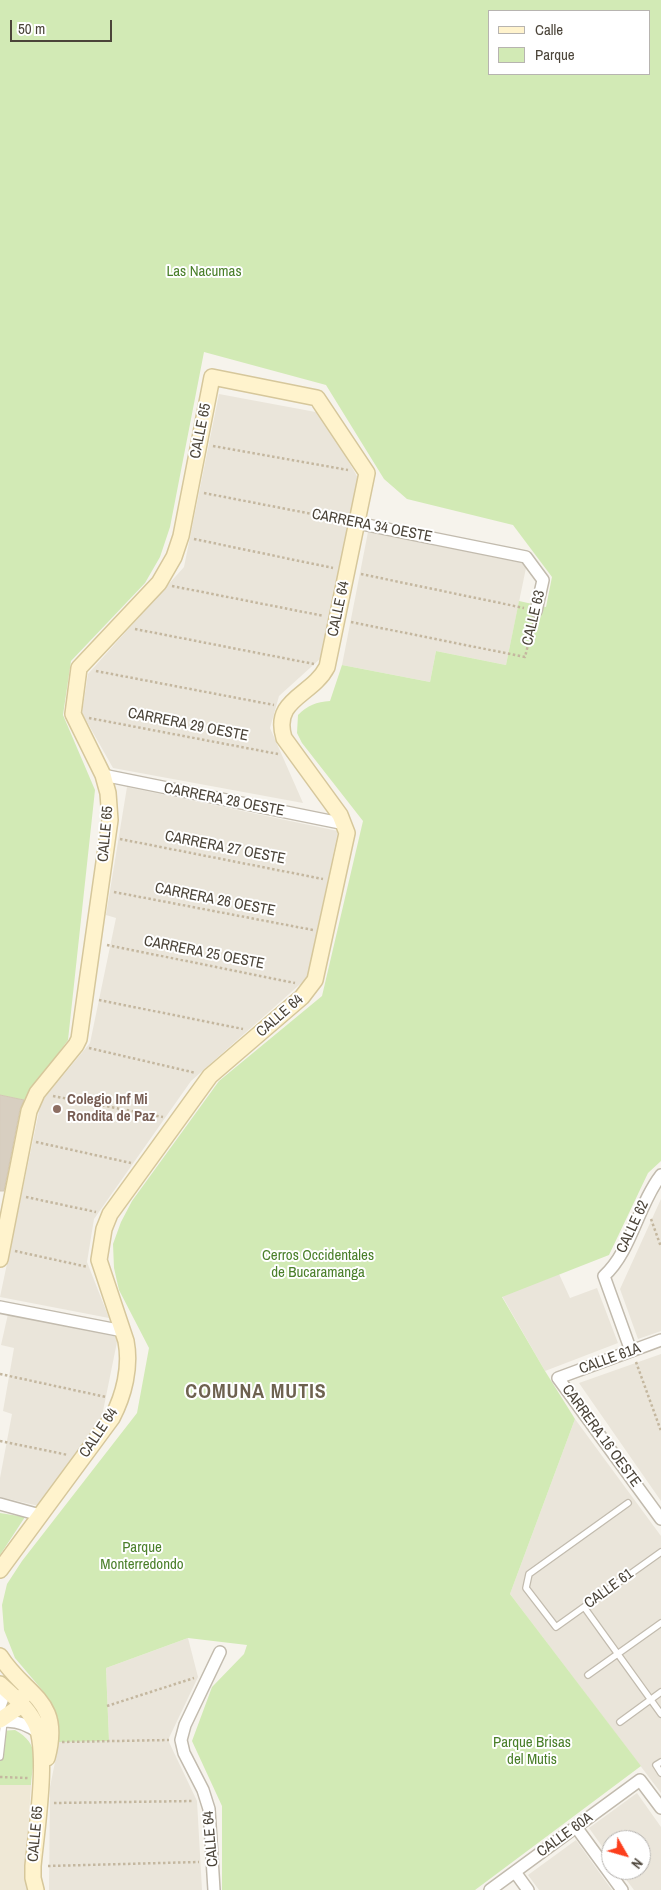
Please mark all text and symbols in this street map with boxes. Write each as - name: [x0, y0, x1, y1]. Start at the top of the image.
- scale bar: [12, 10, 115, 42]
- legend: [488, 10, 651, 75]
- text: 50 m: [18, 18, 45, 39]
- text: Calle: [535, 19, 563, 40]
- text: Parque: [535, 44, 575, 65]
- park label: Las Nacumas: [166, 263, 242, 281]
- street label: CALLE 65: [187, 402, 215, 460]
- street label: CARRERA 34 OESTE: [310, 505, 434, 547]
- street label: CALLE 64: [324, 580, 354, 638]
- street label: CALLE 63: [519, 589, 549, 647]
- street label: CARRERA 29 OESTE: [126, 704, 250, 746]
- street label: CARRERA 28 OESTE: [162, 779, 286, 821]
- street label: CALLE 65: [95, 805, 117, 863]
- street label: CARRERA 27 OESTE: [163, 827, 287, 869]
- street label: CARRERA 26 OESTE: [153, 879, 277, 921]
- street label: CARRERA 25 OESTE: [142, 932, 266, 974]
- street label: CALLE 64: [253, 991, 307, 1041]
- place label: Colegio Inf Mi Rondita de Paz: [67, 1091, 155, 1126]
- marker: Colegio Inf Mi Rondita de Paz: [51, 1103, 63, 1115]
- street label: CALLE 62: [613, 1198, 653, 1256]
- park label: Cerros Occidentales de Bucaramanga: [262, 1247, 374, 1282]
- street label: CALLE 61A: [577, 1340, 643, 1378]
- district label: COMUNA MUTIS: [184, 1381, 328, 1405]
- street label: CARRERA 16 OESTE: [558, 1381, 644, 1491]
- street label: CALLE 64: [76, 1405, 122, 1461]
- park label: Parque Monterredondo: [100, 1539, 184, 1574]
- street label: CALLE 61: [581, 1565, 637, 1613]
- park label: Parque Brisas del Mutis: [493, 1734, 571, 1769]
- street label: CALLE 65: [25, 1805, 47, 1863]
- street label: CALLE 60A: [534, 1809, 596, 1861]
- street label: CALLE 64: [200, 1810, 222, 1868]
- north arrow: [601, 1830, 651, 1880]
- text: N: [627, 1855, 647, 1872]

